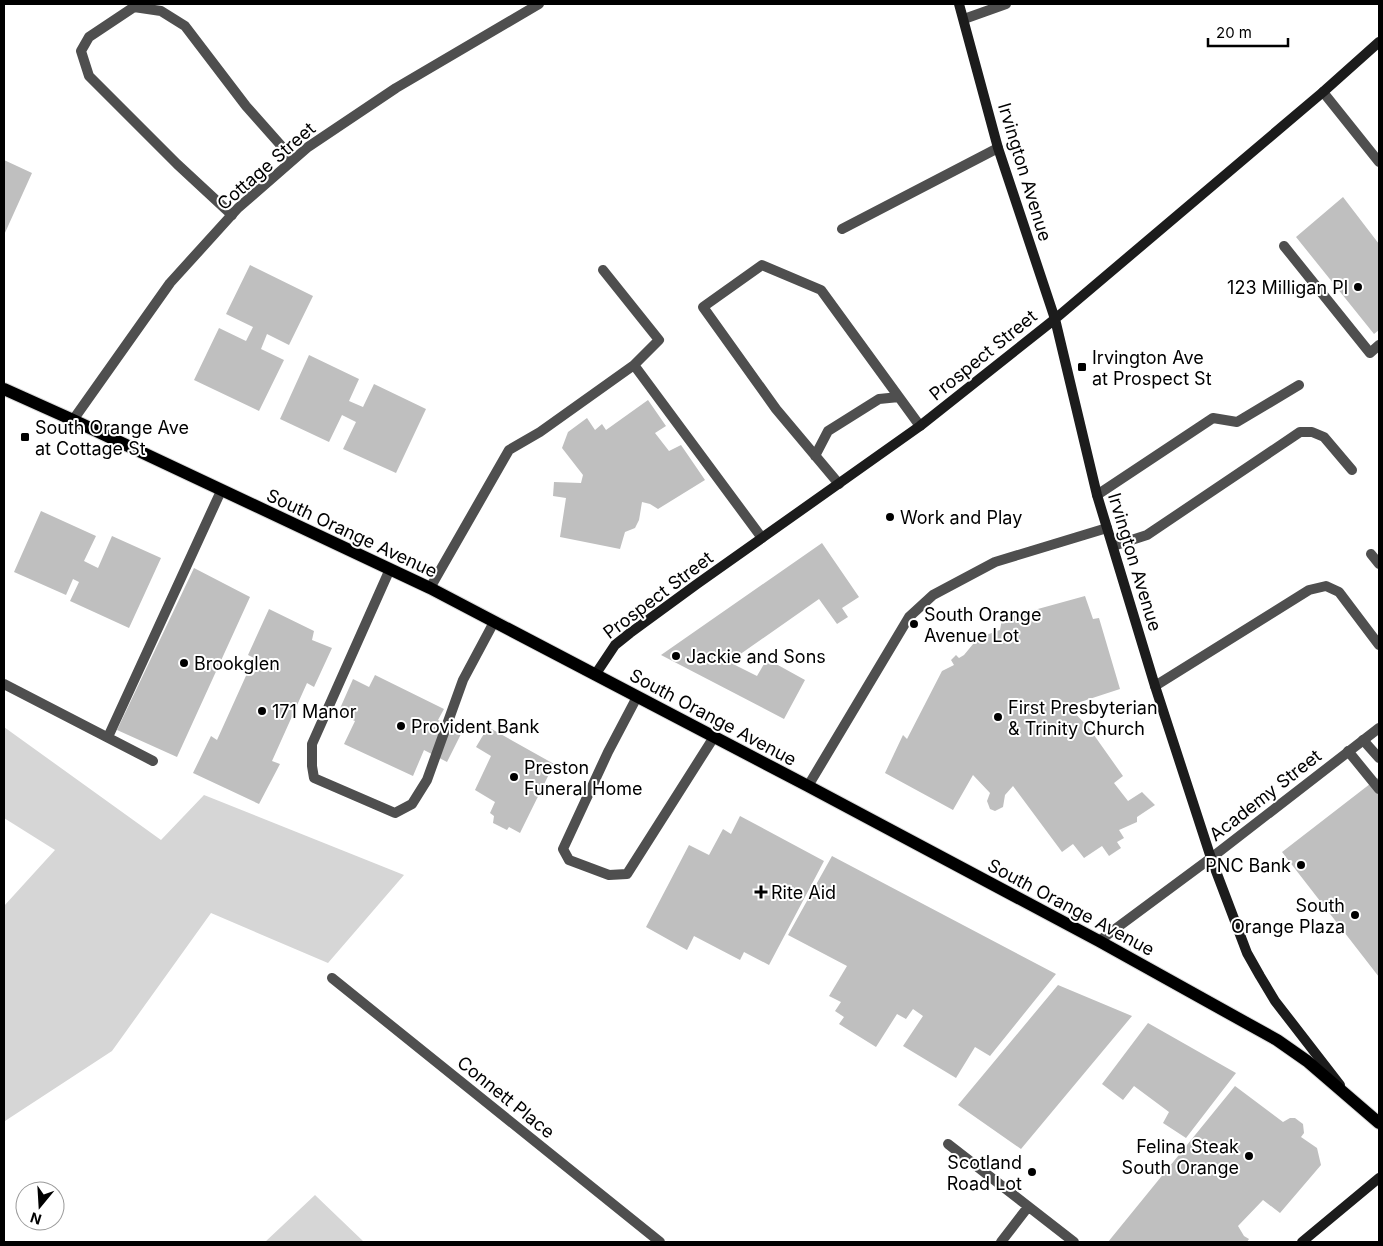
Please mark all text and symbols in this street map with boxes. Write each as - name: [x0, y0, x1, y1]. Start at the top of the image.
- scale bar: [1208, 15, 1288, 47]
- text: 20 m: [1216, 23, 1252, 42]
- street label: Irvington Avenue: [994, 100, 1056, 244]
- street label: Cottage Street: [213, 118, 319, 214]
- place label: 123 Milligan Pl: [1227, 277, 1348, 298]
- marker: 123 Milligan Pl: [1352, 281, 1364, 293]
- street label: Prospect Street: [925, 305, 1041, 405]
- place label: Irvington Ave at Prospect St: [1092, 347, 1212, 389]
- marker: Irvington Ave at Prospect St: [1076, 361, 1088, 373]
- place label: South Orange Ave at Cottage St: [35, 417, 189, 459]
- marker: South Orange Ave at Cottage St: [19, 431, 31, 443]
- street label: South Orange Avenue: [263, 484, 441, 582]
- street label: Irvington Avenue: [1104, 490, 1166, 634]
- place label: Work and Play: [900, 507, 1022, 528]
- marker: Work and Play: [884, 511, 896, 523]
- street label: Prospect Street: [599, 547, 717, 643]
- place label: South Orange Avenue Lot: [924, 604, 1041, 646]
- marker: South Orange Avenue Lot: [908, 618, 920, 630]
- place label: Jackie and Sons: [686, 646, 826, 667]
- marker: Jackie and Sons: [670, 650, 682, 662]
- place label: Brookglen: [194, 653, 280, 674]
- marker: Brookglen: [178, 657, 190, 669]
- street label: South Orange Avenue: [626, 664, 800, 770]
- place label: First Presbyterian & Trinity Church: [1008, 697, 1158, 739]
- place label: 171 Manor: [272, 701, 357, 722]
- marker: 171 Manor: [256, 705, 268, 717]
- marker: First Presbyterian & Trinity Church: [992, 711, 1004, 723]
- place label: Provident Bank: [411, 716, 540, 737]
- marker: Provident Bank: [395, 720, 407, 732]
- street label: Academy Street: [1205, 745, 1325, 845]
- place label: Preston Funeral Home: [524, 757, 643, 799]
- marker: Preston Funeral Home: [508, 771, 520, 783]
- street label: South Orange Avenue: [984, 854, 1158, 960]
- place label: PNC Bank: [1205, 855, 1291, 876]
- marker: PNC Bank: [1295, 859, 1307, 871]
- place label: Rite Aid: [771, 882, 836, 903]
- marker: Rite Aid: [755, 886, 767, 898]
- place label: South Orange Plaza: [1231, 895, 1345, 937]
- marker: South Orange Plaza: [1349, 909, 1361, 921]
- street label: Connett Place: [453, 1051, 559, 1143]
- place label: Felina Steak South Orange: [1122, 1136, 1239, 1178]
- marker: Felina Steak South Orange: [1243, 1150, 1255, 1162]
- place label: Scotland Road Lot: [947, 1152, 1022, 1194]
- marker: Scotland Road Lot: [1026, 1166, 1038, 1178]
- north arrow: [15, 1181, 65, 1231]
- text: N: [28, 1209, 44, 1229]

